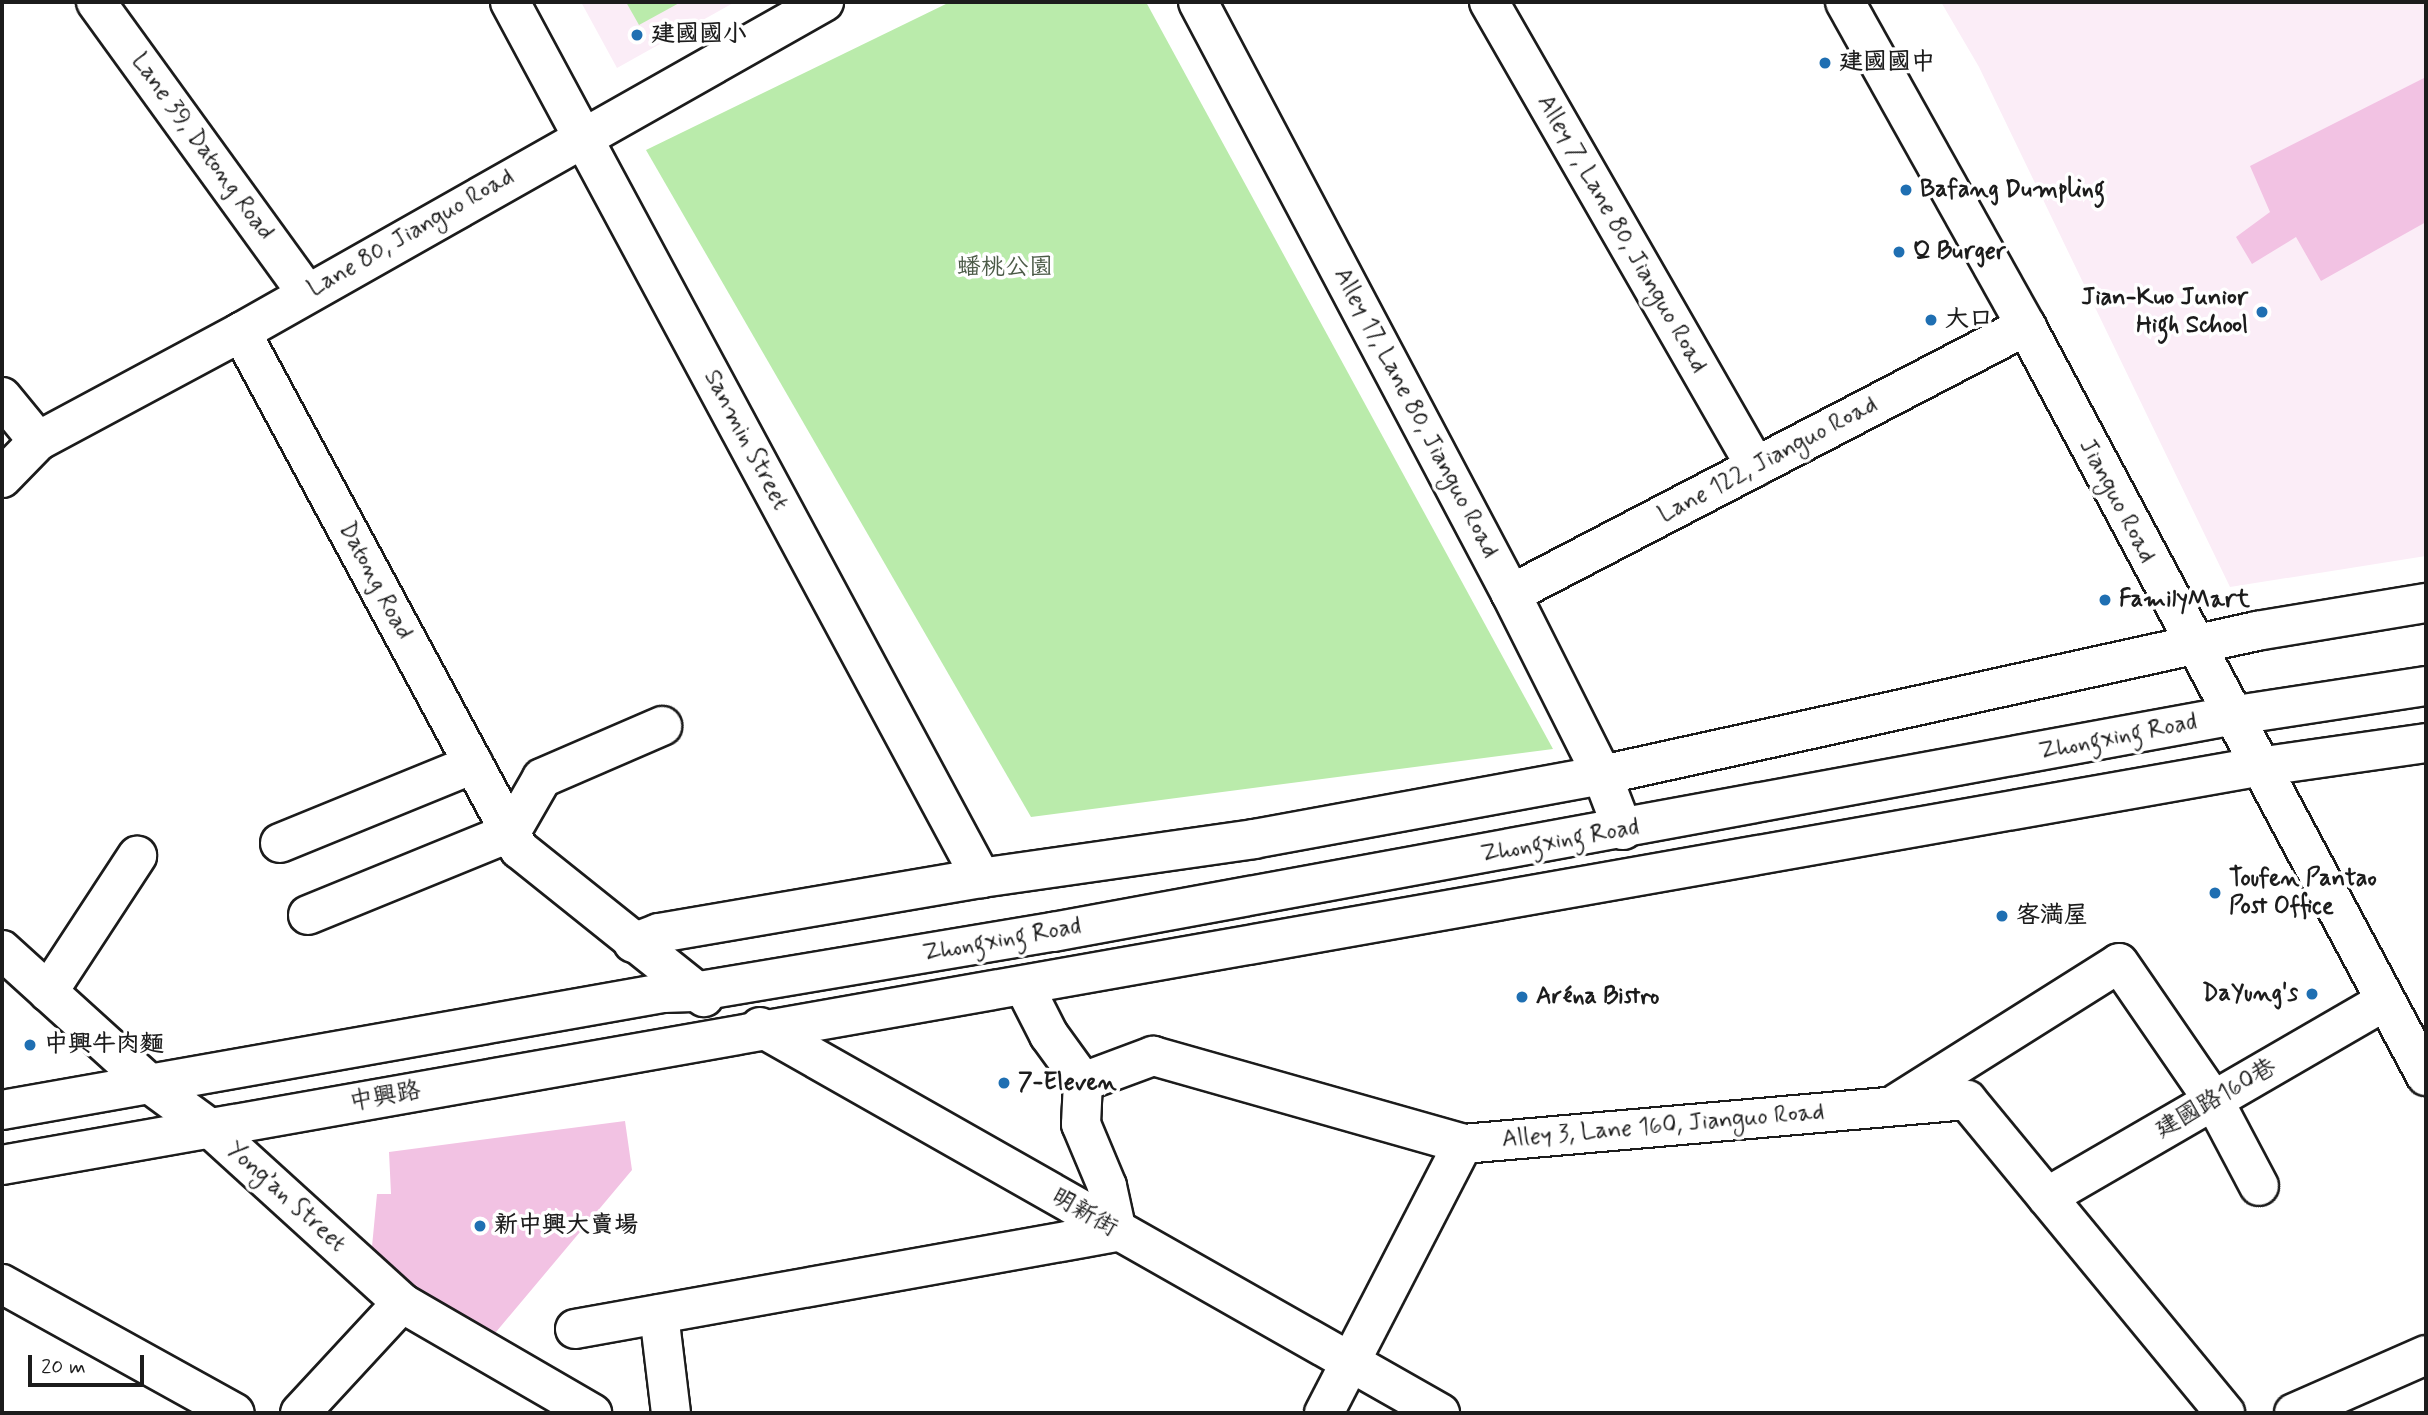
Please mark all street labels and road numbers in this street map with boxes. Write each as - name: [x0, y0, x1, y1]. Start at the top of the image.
- street label: Lane 39, Datong Road: [125, 48, 279, 246]
- street label: Alley 7, Lane 80, Jianguo Road: [1531, 91, 1713, 377]
- street label: Lane 80, Jianguo Road: [304, 163, 518, 303]
- street label: Alley 17, Lane 80, Jianguo Road: [1328, 264, 1504, 562]
- street label: Sanmin Street: [696, 363, 796, 517]
- street label: Lane 122, Jianguo Road: [1655, 391, 1881, 529]
- street label: Jianguo Road: [2073, 435, 2161, 567]
- street label: Datong Road: [332, 517, 418, 645]
- street label: Zhongxing Road: [2037, 708, 2199, 766]
- street label: Zhongxing Road: [1479, 813, 1641, 869]
- street label: Zhongxing Road: [921, 912, 1083, 968]
- street label: 建國路160巷: [2151, 1053, 2281, 1145]
- street label: 中興路: [347, 1077, 423, 1117]
- street label: Alley 3, Lane 160, Jianguo Road: [1502, 1098, 1824, 1154]
- street label: Yong’an Street: [219, 1134, 353, 1260]
- street label: 明新街: [1046, 1183, 1122, 1243]

